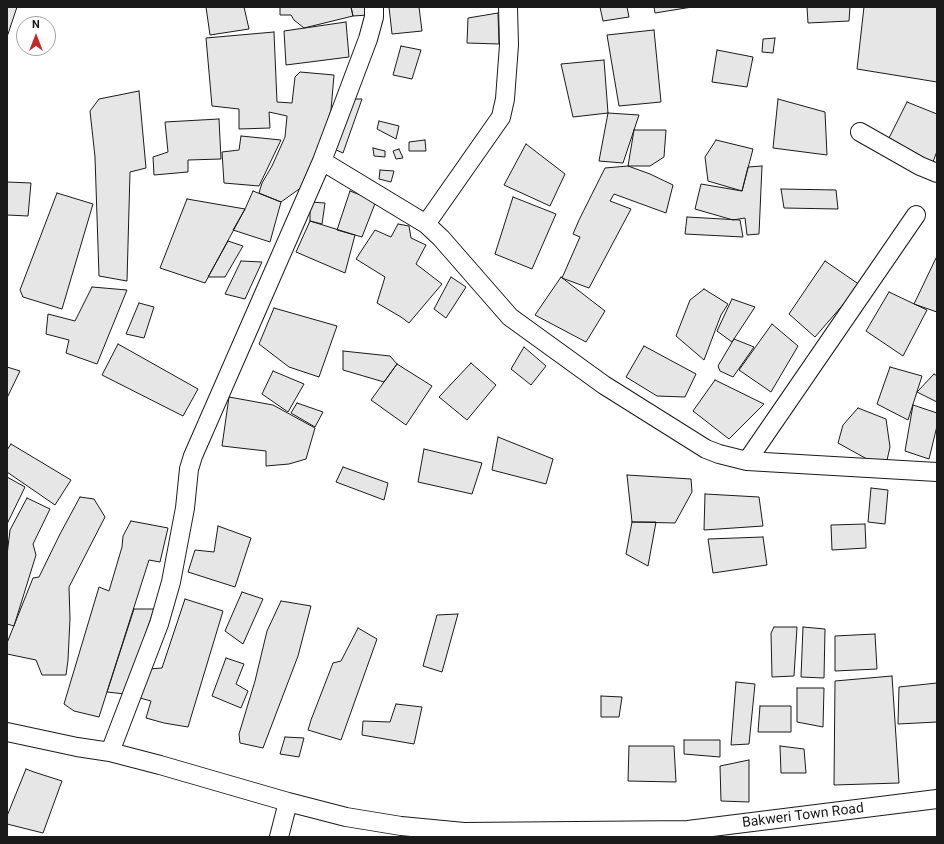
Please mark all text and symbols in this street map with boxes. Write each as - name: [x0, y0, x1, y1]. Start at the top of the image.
- north arrow: [16, 16, 56, 56]
- text: N: [32, 18, 40, 31]
- street label: Bakweri Town Road: [741, 800, 865, 832]

